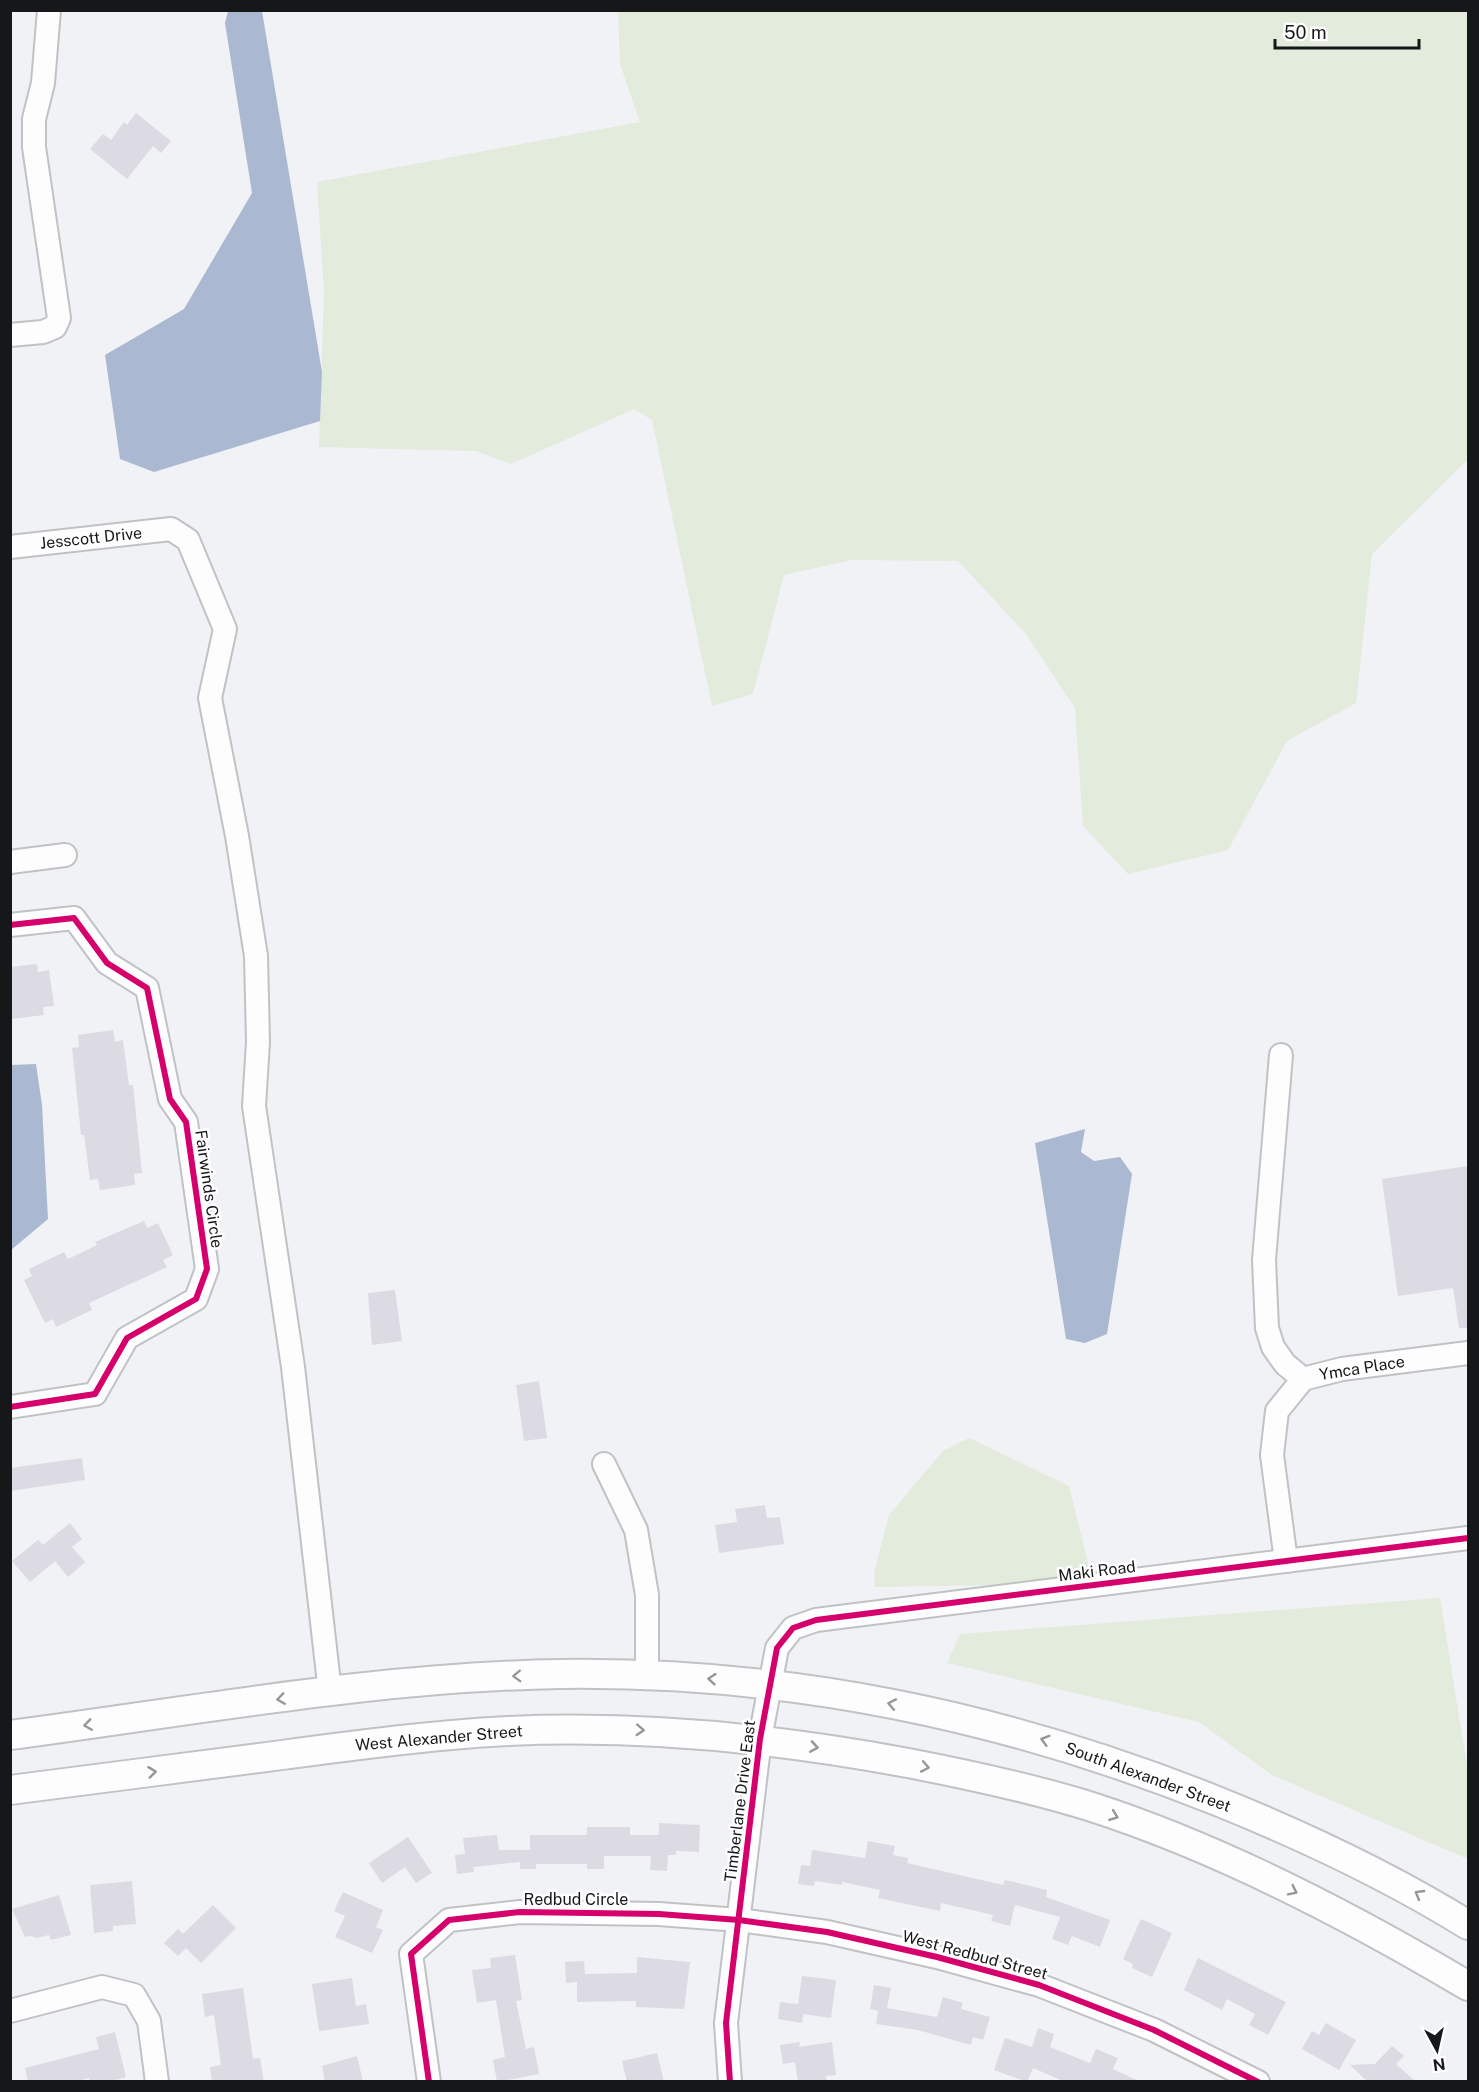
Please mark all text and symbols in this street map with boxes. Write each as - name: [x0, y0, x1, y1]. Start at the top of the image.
- scale bar: [1275, 12, 1419, 50]
- text: 50 m: [1284, 22, 1327, 43]
- street label: Jesscott Drive: [39, 523, 143, 553]
- street label: Fairwinds Circle: [191, 1129, 227, 1249]
- street label: Ymca Place: [1318, 1352, 1406, 1384]
- street label: Maki Road: [1057, 1557, 1137, 1585]
- one-way arrow: [513, 1669, 522, 1682]
- one-way arrow: [707, 1673, 716, 1686]
- one-way arrow: [277, 1692, 286, 1704]
- one-way arrow: [887, 1698, 897, 1711]
- one-way arrow: [84, 1718, 93, 1730]
- street label: Timberlane Drive East: [721, 1719, 759, 1883]
- street label: West Alexander Street: [354, 1721, 524, 1755]
- one-way arrow: [635, 1723, 644, 1736]
- one-way arrow: [1040, 1735, 1051, 1747]
- street label: South Alexander Street: [1063, 1738, 1233, 1816]
- one-way arrow: [809, 1741, 819, 1753]
- one-way arrow: [920, 1760, 930, 1773]
- one-way arrow: [147, 1766, 156, 1778]
- one-way arrow: [1108, 1808, 1119, 1821]
- one-way arrow: [1287, 1884, 1298, 1896]
- street label: Redbud Circle: [524, 1890, 628, 1909]
- one-way arrow: [1414, 1890, 1425, 1902]
- street label: West Redbud Street: [900, 1926, 1050, 1984]
- north arrow: [1407, 2020, 1467, 2080]
- text: N: [1431, 2054, 1447, 2075]

